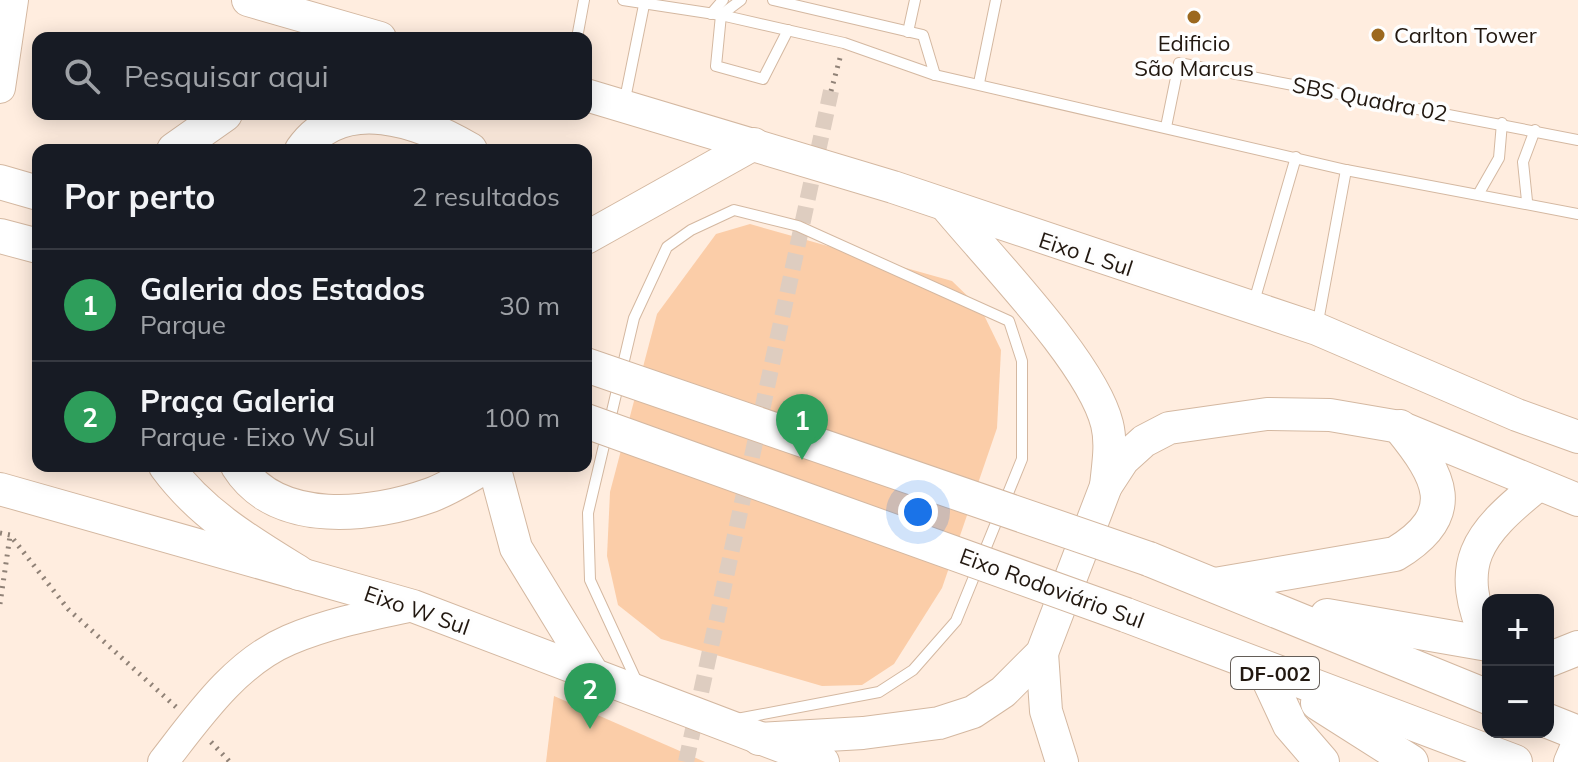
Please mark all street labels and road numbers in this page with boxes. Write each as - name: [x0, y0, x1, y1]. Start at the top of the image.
- street label: SBS Quadra 02: [1290, 70, 1450, 128]
- street label: Eixo L Sul: [1035, 226, 1137, 282]
- street label: Eixo Rodoviário Sul: [956, 542, 1148, 634]
- street label: Eixo W Sul: [361, 579, 473, 641]
- road number: DF-002: [1231, 657, 1319, 689]

